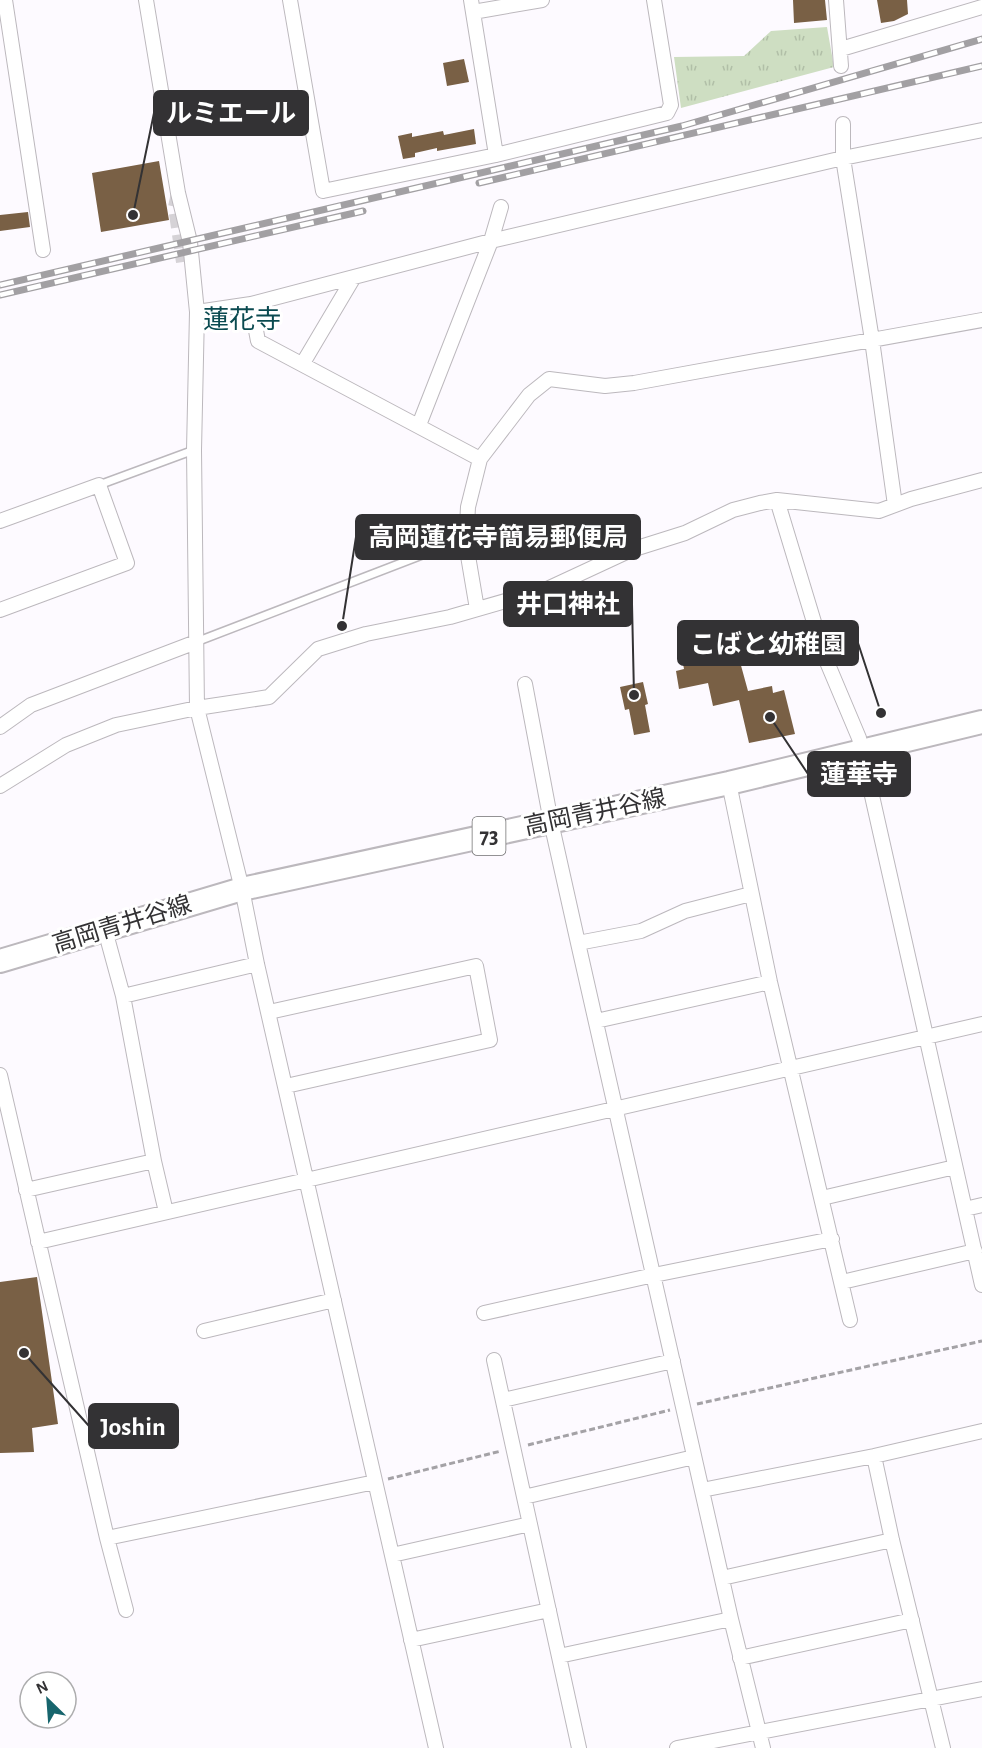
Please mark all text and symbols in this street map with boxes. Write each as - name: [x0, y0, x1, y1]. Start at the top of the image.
- callout: ルミエール: [154, 91, 308, 135]
- text: ルミエール: [166, 101, 296, 127]
- district label: 蓮花寺: [203, 305, 281, 333]
- callout: 高岡蓮花寺簡易郵便局: [356, 515, 640, 559]
- text: 高岡蓮花寺簡易郵便局: [368, 523, 628, 551]
- callout: 井口神社: [504, 582, 632, 626]
- text: 井口神社: [516, 590, 620, 618]
- callout: こばと幼稚園: [678, 621, 858, 665]
- text: こばと幼稚園: [690, 630, 846, 658]
- callout: 蓮華寺: [808, 752, 910, 796]
- text: 蓮華寺: [820, 760, 898, 788]
- street label: 高岡青井谷線: [522, 784, 668, 840]
- road number: 73: [472, 817, 506, 855]
- street label: 高岡青井谷線: [49, 891, 194, 958]
- callout: Joshin: [89, 1404, 178, 1448]
- text: Joshin: [100, 1414, 166, 1440]
- north arrow: [18, 1670, 78, 1730]
- text: N: [34, 1678, 51, 1697]

